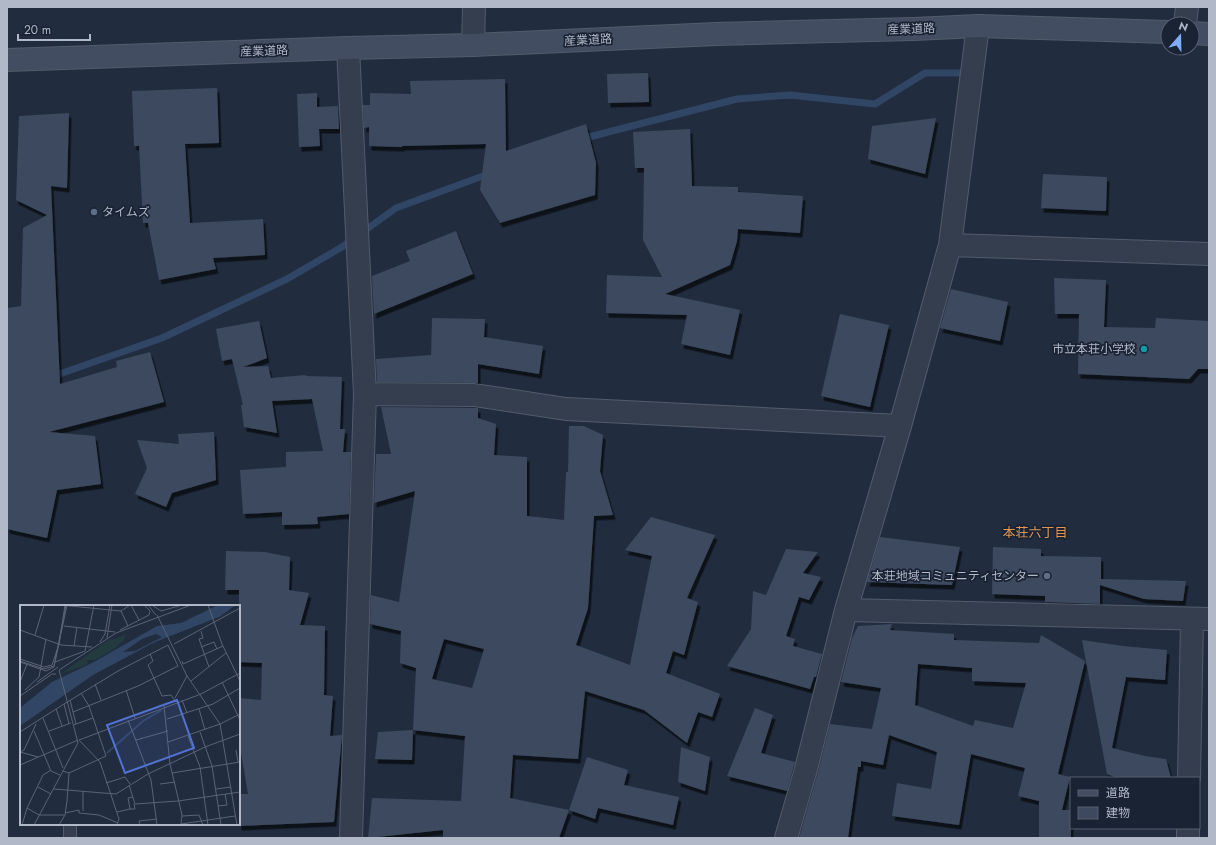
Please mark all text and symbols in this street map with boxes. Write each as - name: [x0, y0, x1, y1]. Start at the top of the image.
- scale bar: [18, 16, 90, 42]
- north arrow: [1160, 16, 1200, 56]
- text: N: [1177, 18, 1190, 36]
- street label: 産業道路: [887, 19, 935, 39]
- text: 20 m: [24, 21, 51, 39]
- street label: 産業道路: [564, 30, 612, 50]
- street label: 産業道路: [240, 41, 288, 61]
- place label: タイムズ: [102, 203, 150, 221]
- marker: タイムズ: [89, 207, 99, 217]
- place label: 市立本荘小学校: [1052, 340, 1136, 358]
- marker: 市立本荘小学校: [1139, 344, 1149, 354]
- district label: 本荘六丁目: [1002, 523, 1068, 542]
- place label: 本荘地域コミュニティセンター: [872, 567, 1039, 585]
- marker: 本荘地域コミュニティセンター: [1042, 571, 1052, 581]
- inset map: [20, 605, 240, 825]
- legend: [1070, 777, 1200, 829]
- text: 道路: [1106, 784, 1130, 802]
- text: 建物: [1106, 804, 1130, 822]

